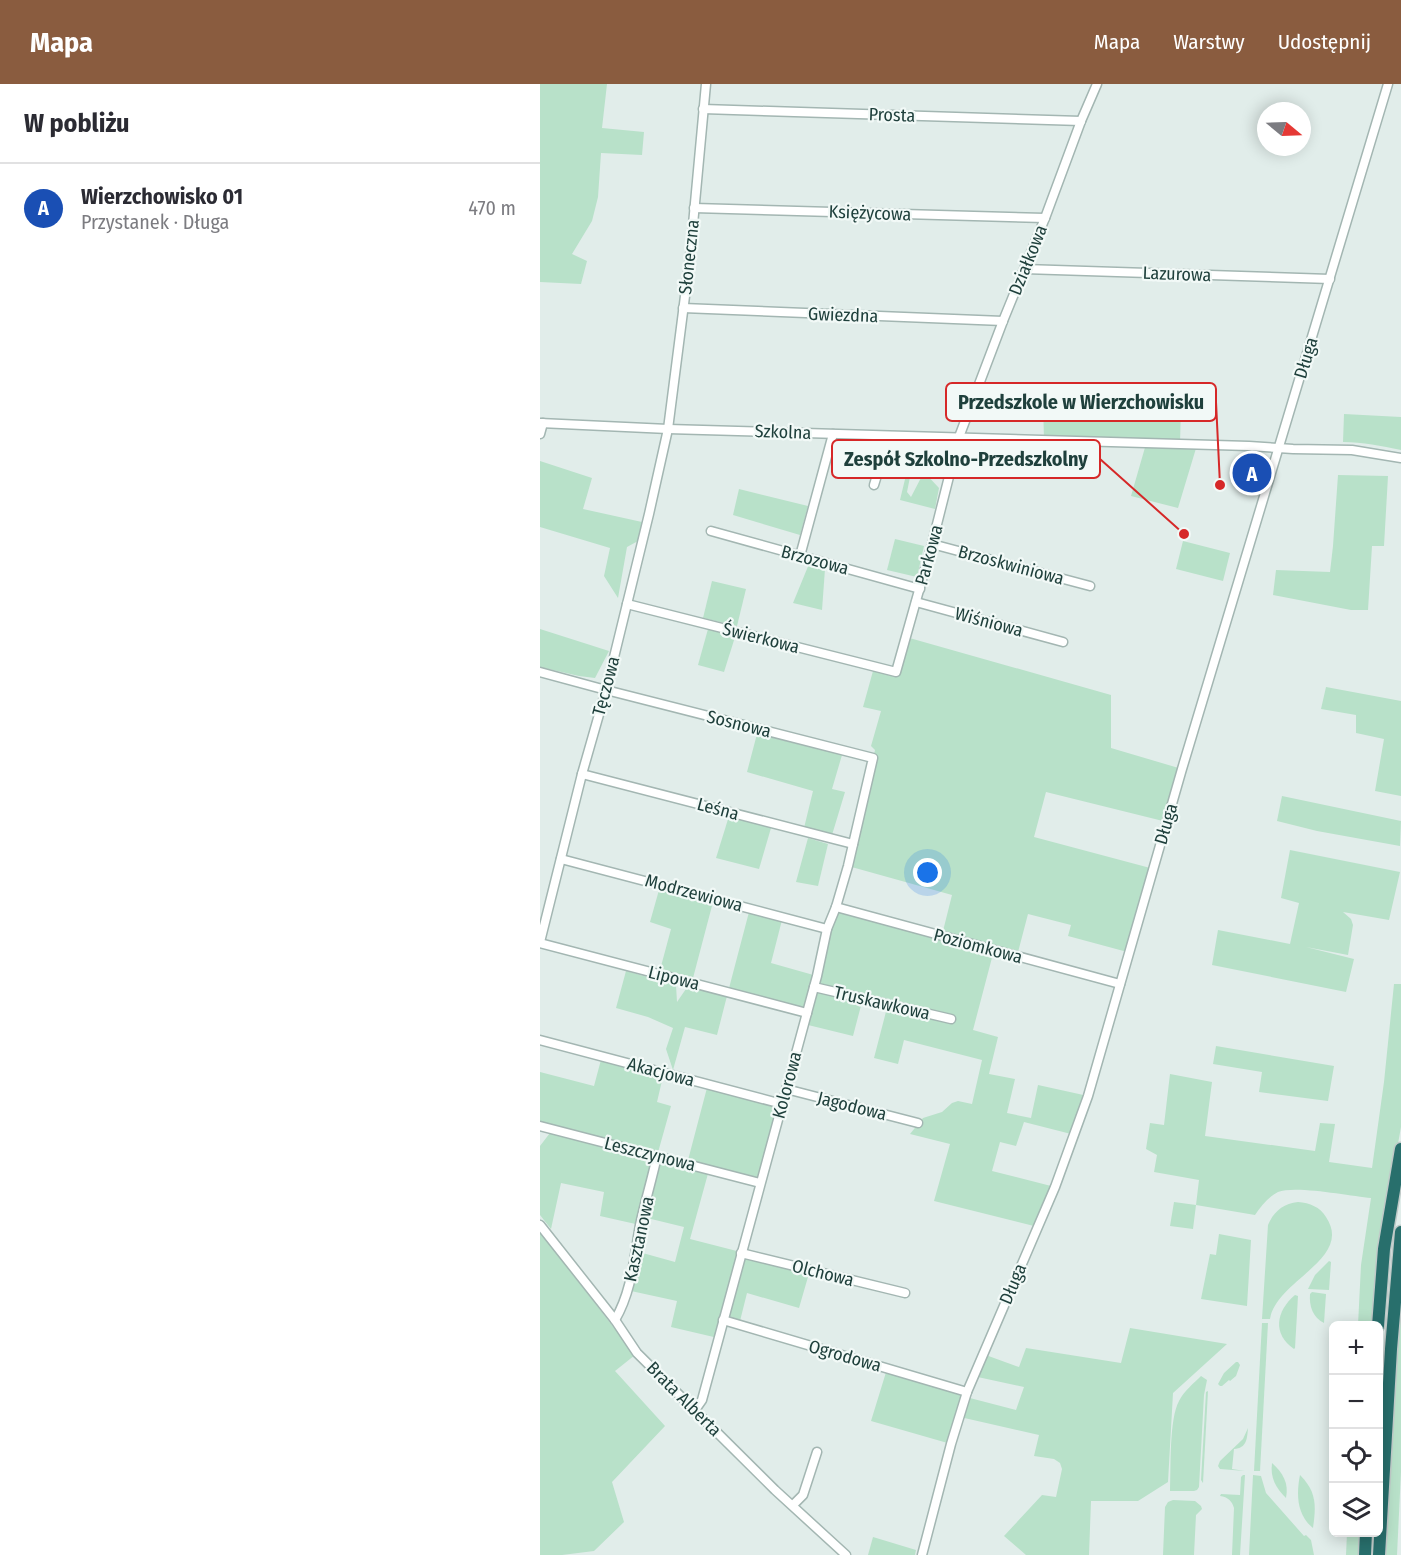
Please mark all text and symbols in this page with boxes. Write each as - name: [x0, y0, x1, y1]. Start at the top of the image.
- text: Mapa: [30, 26, 93, 59]
- text: Mapa: [1094, 29, 1140, 55]
- text: Warstwy: [1173, 29, 1245, 55]
- text: Udostępnij: [1278, 29, 1371, 55]
- north arrow: [1257, 102, 1311, 156]
- street label: Prosta: [868, 103, 916, 127]
- text: W pobliżu: [24, 108, 130, 139]
- text: Wierzchowisko 01: [81, 183, 243, 210]
- text: A: [38, 196, 49, 220]
- text: 470 m: [468, 196, 516, 220]
- street label: Księżycowa: [828, 201, 912, 225]
- text: Przystanek · Długa: [81, 210, 229, 234]
- street label: Słoneczna: [674, 218, 704, 295]
- street label: Działkowa: [1004, 221, 1052, 298]
- street label: Lazurowa: [1142, 262, 1212, 286]
- street label: Gwiezdna: [807, 303, 879, 327]
- street label: Długa: [1289, 335, 1323, 381]
- callout: Przedszkole w Wierzchowisku: [946, 383, 1216, 421]
- text: Przedszkole w Wierzchowisku: [958, 390, 1204, 414]
- street label: Szkolna: [754, 420, 812, 444]
- callout: Zespół Szkolno-Przedszkolny: [832, 440, 1100, 478]
- text: Zespół Szkolno-Przedszkolny: [844, 447, 1088, 471]
- pin: A: [1232, 450, 1272, 496]
- street label: Parkowa: [910, 522, 948, 588]
- street label: Brzozowa: [779, 540, 851, 580]
- street label: Brzoskwiniowa: [956, 540, 1066, 590]
- street label: Wiśniowa: [953, 602, 1026, 642]
- street label: Świerkowa: [720, 617, 802, 658]
- street label: Tęczowa: [588, 654, 625, 718]
- street label: Sosnowa: [705, 705, 774, 743]
- street label: Leśna: [695, 793, 742, 825]
- street label: Długa: [1150, 801, 1182, 847]
- your location: [913, 858, 942, 887]
- street label: Modrzewiowa: [643, 869, 745, 917]
- street label: Poziomkowa: [931, 924, 1025, 968]
- street label: Lipowa: [646, 961, 702, 995]
- street label: Truskawkowa: [832, 981, 932, 1025]
- street label: Kolorowa: [768, 1049, 807, 1121]
- street label: Akacjowa: [625, 1053, 697, 1092]
- street label: Jagodowa: [815, 1087, 889, 1125]
- street label: Leszczynowa: [602, 1132, 698, 1176]
- street label: Kasztanowa: [619, 1194, 659, 1284]
- street label: Olchowa: [790, 1255, 856, 1291]
- street label: Długa: [995, 1260, 1031, 1308]
- map controls: [1329, 1321, 1383, 1537]
- button: +: [1329, 1321, 1383, 1375]
- street label: Ogrodowa: [806, 1335, 884, 1377]
- street label: Brata Alberta: [642, 1357, 726, 1441]
- button: −: [1329, 1375, 1383, 1429]
- button: locate: [1329, 1429, 1383, 1483]
- button: layers: [1329, 1483, 1383, 1537]

